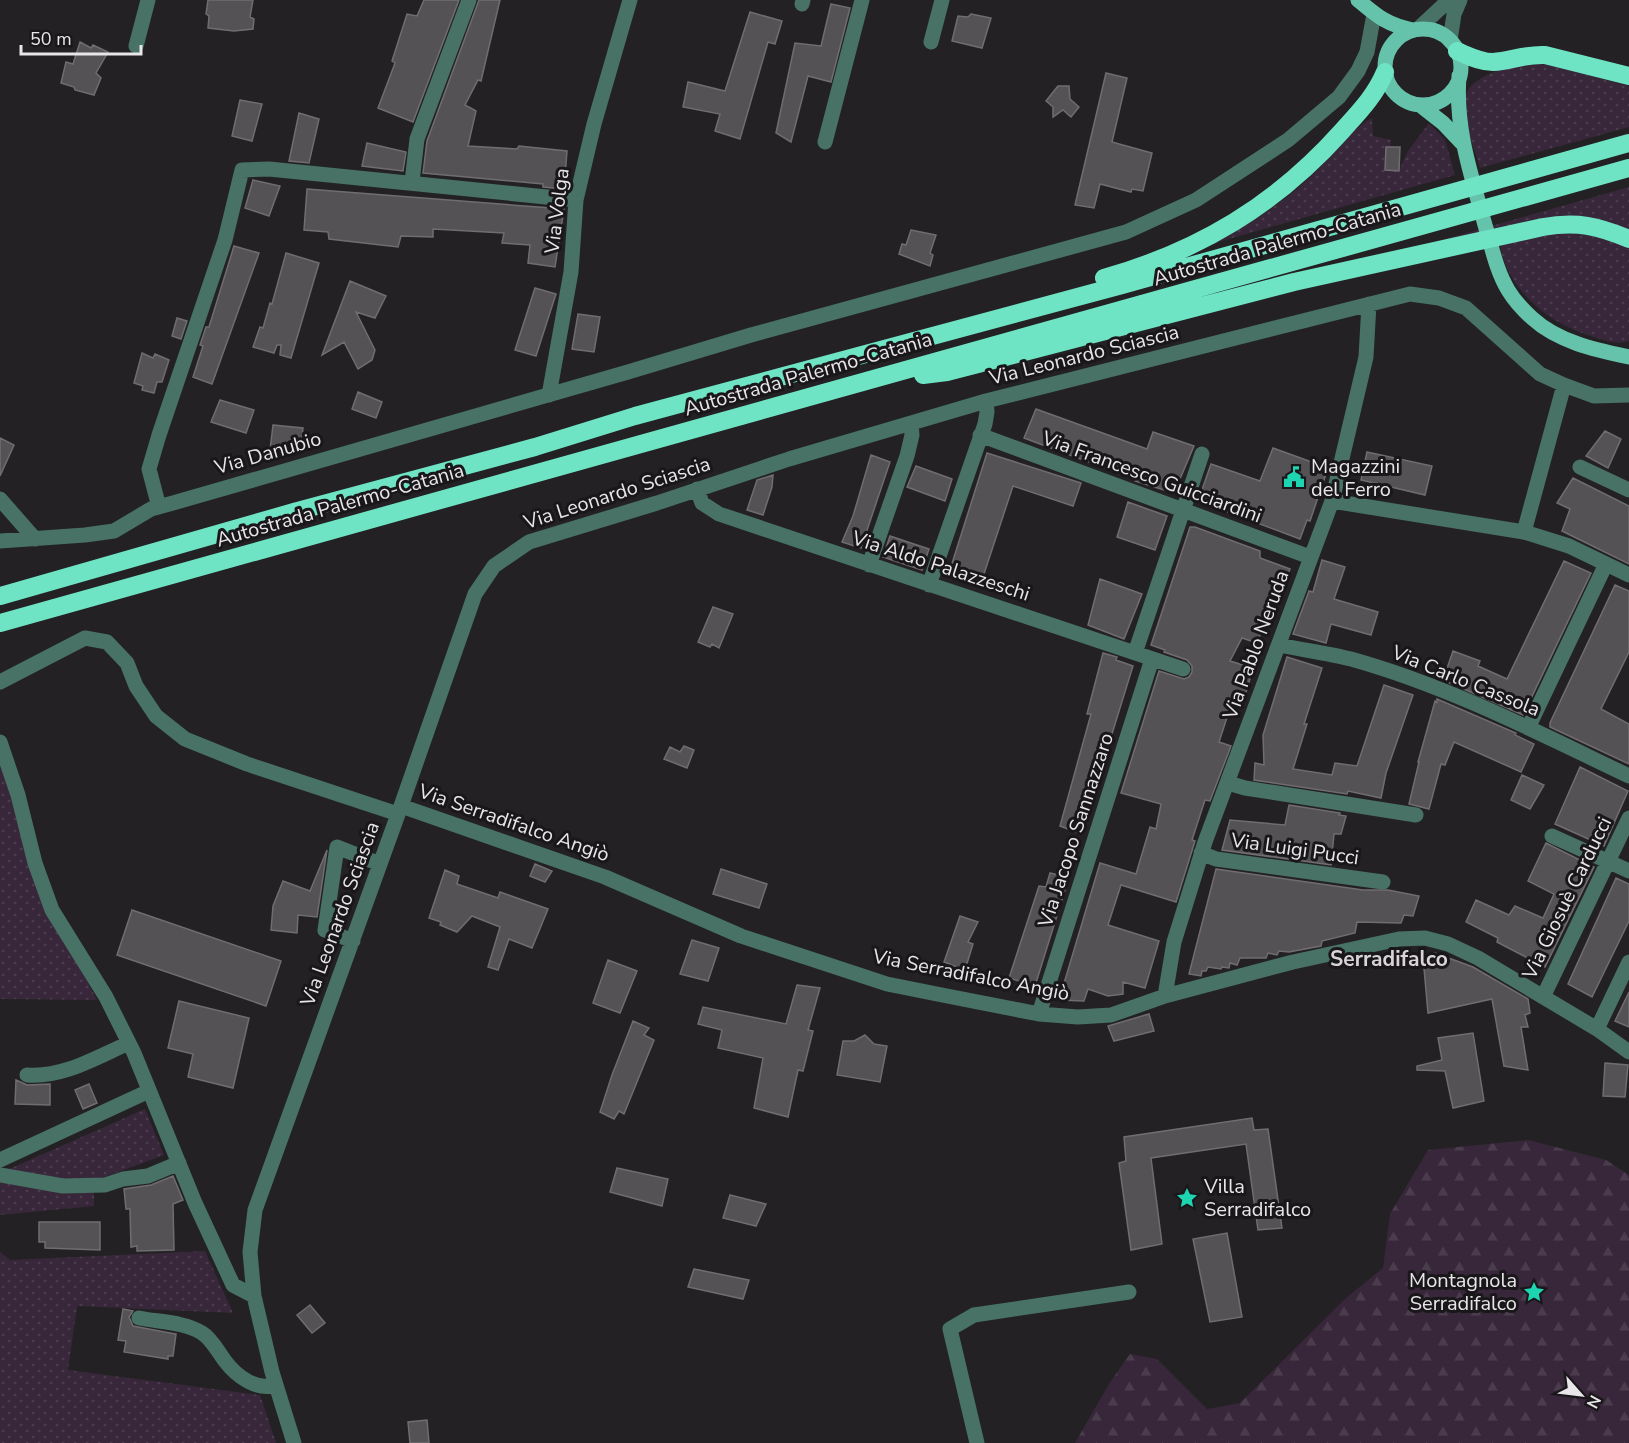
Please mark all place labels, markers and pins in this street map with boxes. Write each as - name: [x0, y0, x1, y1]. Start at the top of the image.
- place label: Magazzini del Ferro: [1311, 453, 1400, 503]
- public building icon: Magazzini del Ferro: [1282, 465, 1306, 489]
- place label: Villa Serradifalco: [1203, 1173, 1311, 1223]
- place icon: Villa Serradifalco: [1175, 1186, 1199, 1210]
- place label: Montagnola Serradifalco: [1409, 1267, 1517, 1317]
- place icon: Montagnola Serradifalco: [1522, 1280, 1546, 1304]

